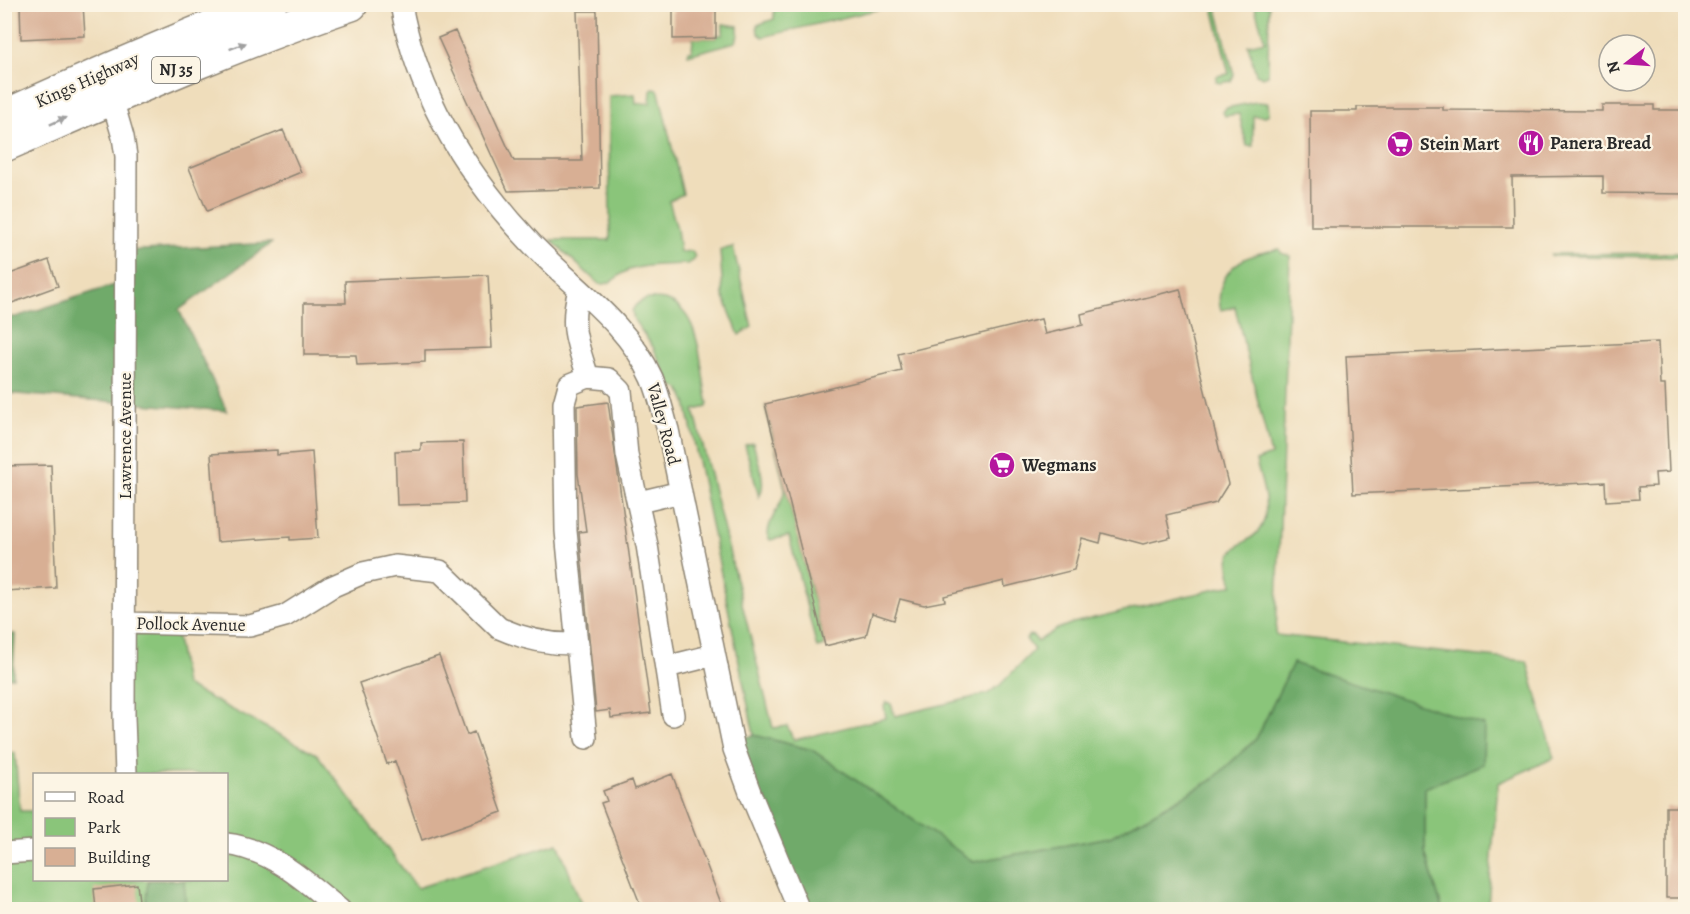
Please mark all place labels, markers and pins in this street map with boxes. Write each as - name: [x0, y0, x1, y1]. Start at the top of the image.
- restaurant icon: Panera Bread: [1516, 128, 1546, 158]
- supermarket icon: Stein Mart: [1385, 129, 1415, 159]
- place label: Panera Bread: [1550, 131, 1652, 155]
- place label: Stein Mart: [1420, 132, 1500, 156]
- supermarket icon: Wegmans: [987, 450, 1017, 480]
- place label: Wegmans: [1021, 453, 1097, 477]

